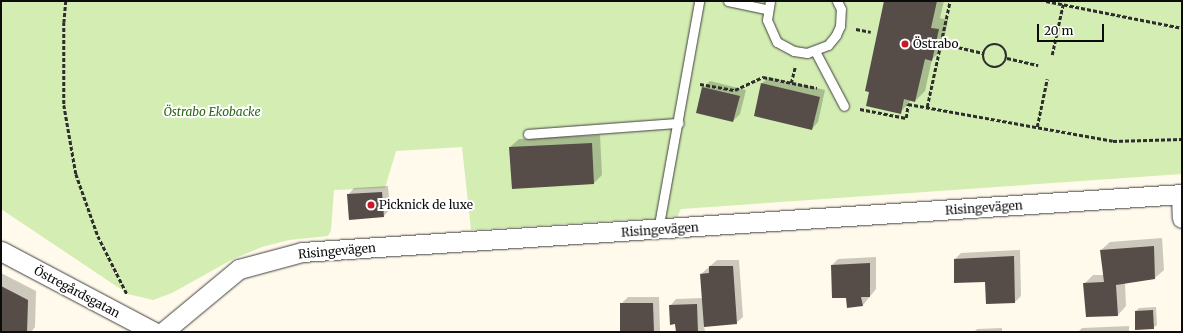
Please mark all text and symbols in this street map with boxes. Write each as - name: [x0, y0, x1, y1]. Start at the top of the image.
- scale bar: [1039, 16, 1106, 42]
- text: 20 m: [1044, 23, 1073, 38]
- place label: Östrabo: [913, 37, 958, 51]
- marker: Östrabo: [900, 39, 910, 49]
- park label: Östrabo Ekobacke: [163, 105, 261, 119]
- place label: Picknick de luxe: [379, 198, 473, 212]
- street label: Risingevägen: [945, 198, 1023, 218]
- marker: Picknick de luxe: [366, 200, 376, 210]
- street label: Risingevägen: [621, 220, 699, 240]
- street label: Risingevägen: [298, 240, 376, 262]
- street label: Östregårdsgatan: [32, 263, 122, 321]

